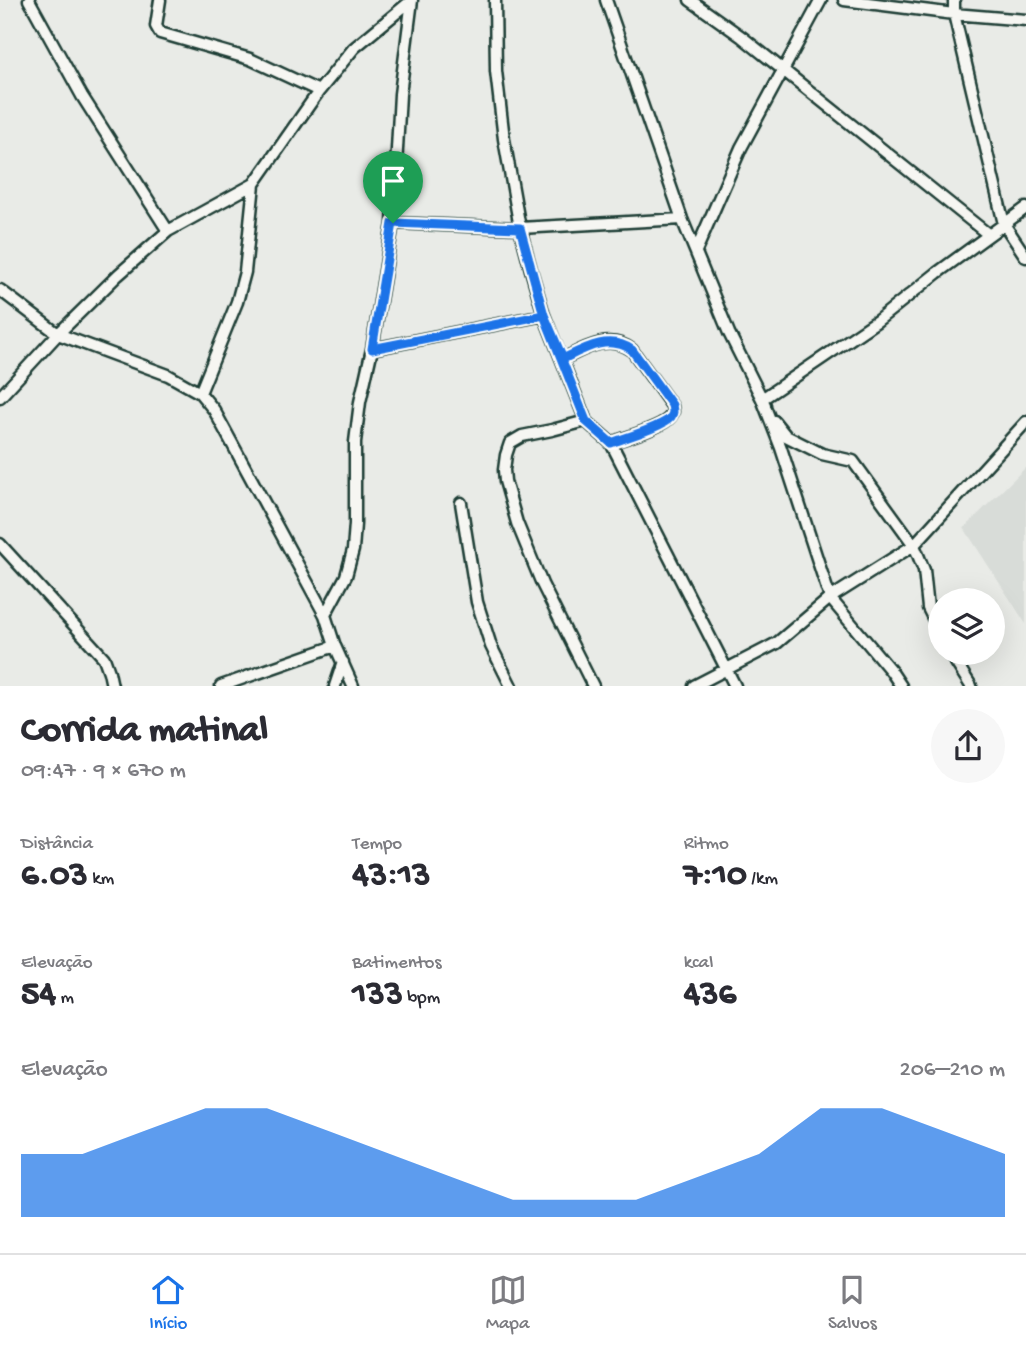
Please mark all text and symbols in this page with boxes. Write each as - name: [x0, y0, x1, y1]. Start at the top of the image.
- pin: [363, 151, 423, 223]
- icon: arrive: [374, 162, 412, 200]
- map controls: [928, 588, 1005, 665]
- button: layers: [928, 588, 1005, 665]
- button: share: [931, 709, 1005, 783]
- text: Corrida matinal: [21, 710, 268, 754]
- text: 09:47 · 9 × 670 m: [21, 758, 186, 785]
- text: Distância: [21, 833, 93, 856]
- text: Tempo: [352, 833, 402, 856]
- text: Ritmo: [684, 833, 729, 856]
- text: 6.03: [21, 856, 88, 897]
- text: 43:13: [352, 856, 430, 897]
- text: 7:10: [684, 856, 747, 897]
- text: km: [88, 868, 114, 891]
- text: /km: [747, 868, 778, 891]
- text: Elevação: [21, 952, 93, 975]
- text: Batimentos: [352, 952, 441, 975]
- text: kcal: [684, 952, 713, 975]
- text: 54: [21, 975, 56, 1016]
- text: 133: [352, 975, 403, 1016]
- text: 436: [684, 975, 736, 1016]
- text: m: [56, 987, 74, 1010]
- text: bpm: [403, 987, 440, 1010]
- text: Elevação: [21, 1057, 108, 1084]
- text: 206–210 m: [900, 1057, 1005, 1084]
- tab: Início: [149, 1271, 187, 1336]
- tab: Mapa: [486, 1271, 530, 1336]
- tab: Salvos: [828, 1271, 877, 1336]

